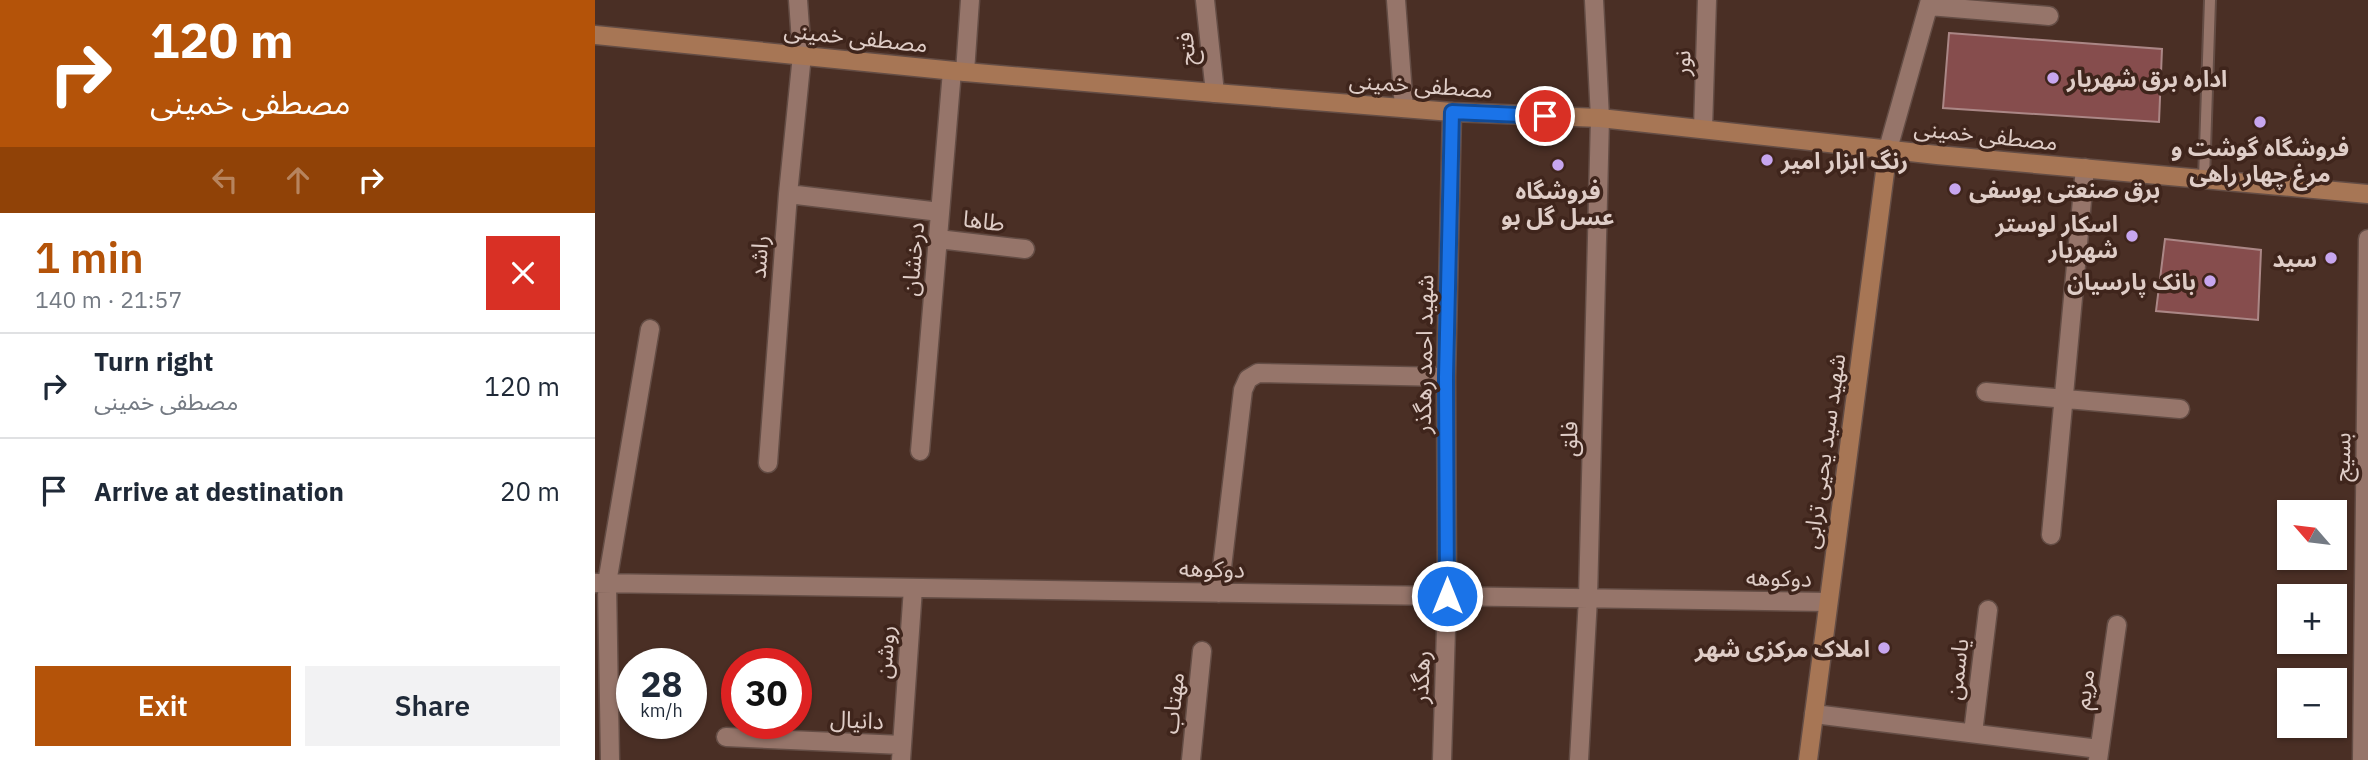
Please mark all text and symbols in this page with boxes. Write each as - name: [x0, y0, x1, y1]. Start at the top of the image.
- text: 120 m: [150, 8, 294, 71]
- street label: مصطفی خمینی: [783, 14, 929, 58]
- icon: right: [35, 28, 126, 119]
- street label: فتح: [1168, 30, 1205, 67]
- street label: نور: [1666, 50, 1696, 77]
- place label: اداره برق شهریار: [2066, 63, 2227, 93]
- street label: مصطفی خمینی: [1348, 64, 1494, 104]
- marker: اداره برق شهریار: [2045, 70, 2061, 86]
- text: مصطفی خمینی: [150, 81, 351, 123]
- pin: [1515, 86, 1575, 146]
- icon: arrive: [1526, 97, 1564, 135]
- street label: مصطفی خمینی: [1913, 112, 2059, 156]
- marker: فروشگاه گوشت و مرغ چهار راهی: [2252, 114, 2268, 130]
- place label: فروشگاه گوشت و مرغ چهار راهی: [2171, 132, 2349, 191]
- place label: رنگ ابزار امیر: [1780, 145, 1908, 175]
- marker: رنگ ابزار امیر: [1759, 152, 1775, 168]
- marker: فروشگاه عسل گل بو: [1550, 157, 1566, 173]
- icon: left: [206, 161, 244, 199]
- icon: ahead: [279, 161, 317, 199]
- icon: right: [352, 161, 390, 199]
- place label: برق صنعتی یوسفی: [1969, 174, 2160, 204]
- place label: فروشگاه عسل گل بو: [1501, 175, 1615, 231]
- marker: برق صنعتی یوسفی: [1947, 181, 1963, 197]
- street label: طاها: [961, 203, 1007, 237]
- place label: اسکار لوستر شهریار: [1995, 208, 2118, 264]
- street label: درخشان: [894, 221, 930, 297]
- marker: اسکار لوستر شهریار: [2124, 228, 2140, 244]
- text: 1 min: [35, 230, 144, 285]
- street label: راشد: [742, 234, 774, 280]
- button: close: [486, 236, 560, 310]
- place label: سید: [2273, 243, 2317, 273]
- marker: سید: [2323, 250, 2339, 266]
- place label: بانک پارسیان: [2067, 266, 2196, 298]
- marker: بانک پارسیان: [2202, 273, 2218, 289]
- street label: شهید احمد رهگذر: [1407, 274, 1439, 435]
- text: 140 m · 21:57: [35, 284, 182, 314]
- text: Turn right: [94, 344, 213, 378]
- street label: شهید سید یحیی ترابی: [1794, 352, 1852, 550]
- icon: right: [35, 367, 73, 405]
- text: 120 m: [484, 369, 560, 403]
- text: مصطفی خمینی: [94, 386, 238, 416]
- street label: فلق: [1553, 421, 1583, 457]
- street label: بسیج: [2326, 432, 2359, 482]
- icon: arrive: [35, 472, 73, 510]
- text: Arrive at destination: [94, 474, 344, 508]
- text: 20 m: [500, 474, 560, 508]
- north arrow: [2277, 500, 2347, 570]
- map controls: [2277, 500, 2347, 738]
- street label: دوکوهه: [1179, 552, 1245, 584]
- position arrow: [1410, 559, 1484, 633]
- street label: دوکوهه: [1746, 561, 1812, 593]
- button: +: [2277, 584, 2347, 654]
- street label: روشن: [867, 624, 901, 680]
- place label: املاک مرکزی شهر: [1694, 633, 1870, 663]
- street label: یاسمن: [1937, 637, 1975, 701]
- marker: املاک مرکزی شهر: [1876, 640, 1892, 656]
- speed limit sign: 30: [721, 648, 812, 739]
- street label: رهگذر: [1404, 650, 1436, 705]
- text: 28: [640, 661, 683, 707]
- button: Exit: [35, 666, 291, 746]
- button: Share: [305, 666, 560, 746]
- street label: مریم: [2065, 667, 2104, 711]
- button: −: [2277, 668, 2347, 738]
- street label: مهتاب: [1154, 671, 1190, 735]
- text: km/h: [640, 699, 683, 722]
- street label: دانیال: [829, 703, 885, 735]

